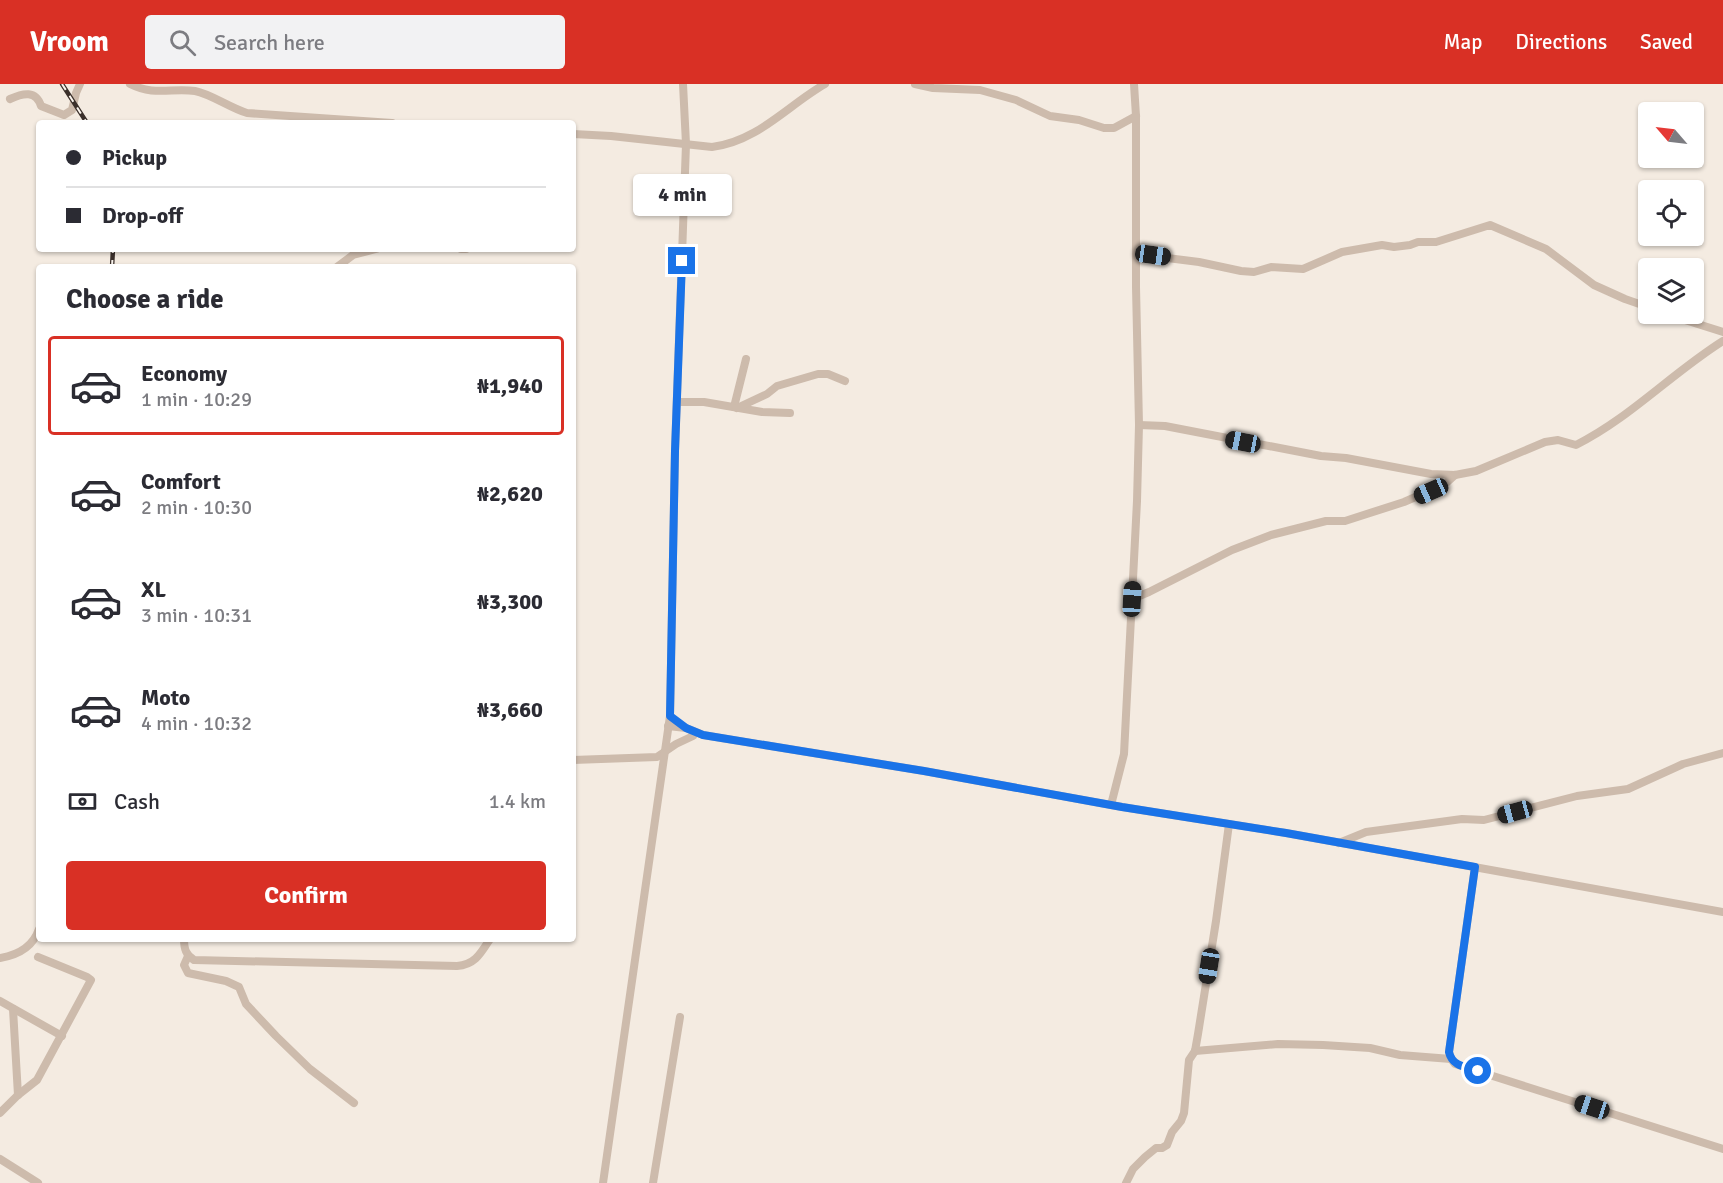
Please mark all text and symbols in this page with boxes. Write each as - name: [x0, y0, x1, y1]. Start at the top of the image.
- search box: [145, 15, 565, 69]
- text: Vroom: [30, 25, 109, 59]
- icon: search: [166, 26, 199, 59]
- text: Search here: [214, 29, 325, 56]
- text: Map: [1444, 29, 1482, 55]
- text: Directions: [1515, 29, 1607, 55]
- text: Saved: [1640, 29, 1693, 55]
- north arrow: [1638, 102, 1704, 168]
- map controls: [1638, 102, 1704, 324]
- text: Pickup: [102, 144, 167, 171]
- callout: 4 min: [632, 174, 732, 216]
- button: locate: [1638, 180, 1704, 246]
- text: 4 min: [658, 182, 707, 207]
- text: Drop-off: [102, 202, 183, 229]
- car: [1134, 244, 1172, 266]
- route end: [668, 247, 695, 274]
- button: layers: [1638, 258, 1704, 324]
- text: Choose a ride: [66, 283, 224, 316]
- icon: car: [69, 359, 123, 413]
- text: Economy: [141, 360, 227, 387]
- text: ₦1,940: [477, 372, 543, 399]
- text: 1 min · 10:29: [141, 387, 252, 412]
- car: [1224, 430, 1262, 454]
- icon: car: [69, 467, 123, 521]
- text: Comfort: [141, 468, 221, 495]
- car: [1411, 475, 1451, 507]
- text: ₦2,620: [477, 480, 543, 507]
- text: 2 min · 10:30: [141, 495, 252, 520]
- icon: car: [69, 575, 123, 629]
- text: XL: [141, 576, 166, 603]
- car: [1122, 581, 1142, 617]
- text: ₦3,300: [477, 588, 543, 615]
- text: 3 min · 10:31: [141, 603, 252, 628]
- icon: car: [69, 683, 123, 737]
- text: Moto: [141, 684, 190, 711]
- text: ₦3,660: [477, 696, 543, 723]
- text: 4 min · 10:32: [141, 711, 252, 736]
- icon: cash: [66, 785, 99, 818]
- text: Cash: [114, 788, 160, 815]
- text: 1.4 km: [489, 789, 546, 814]
- car: [1495, 799, 1535, 825]
- button: Confirm: [66, 861, 546, 930]
- car: [1197, 947, 1221, 985]
- route start: [1464, 1057, 1491, 1084]
- car: [1572, 1093, 1612, 1121]

